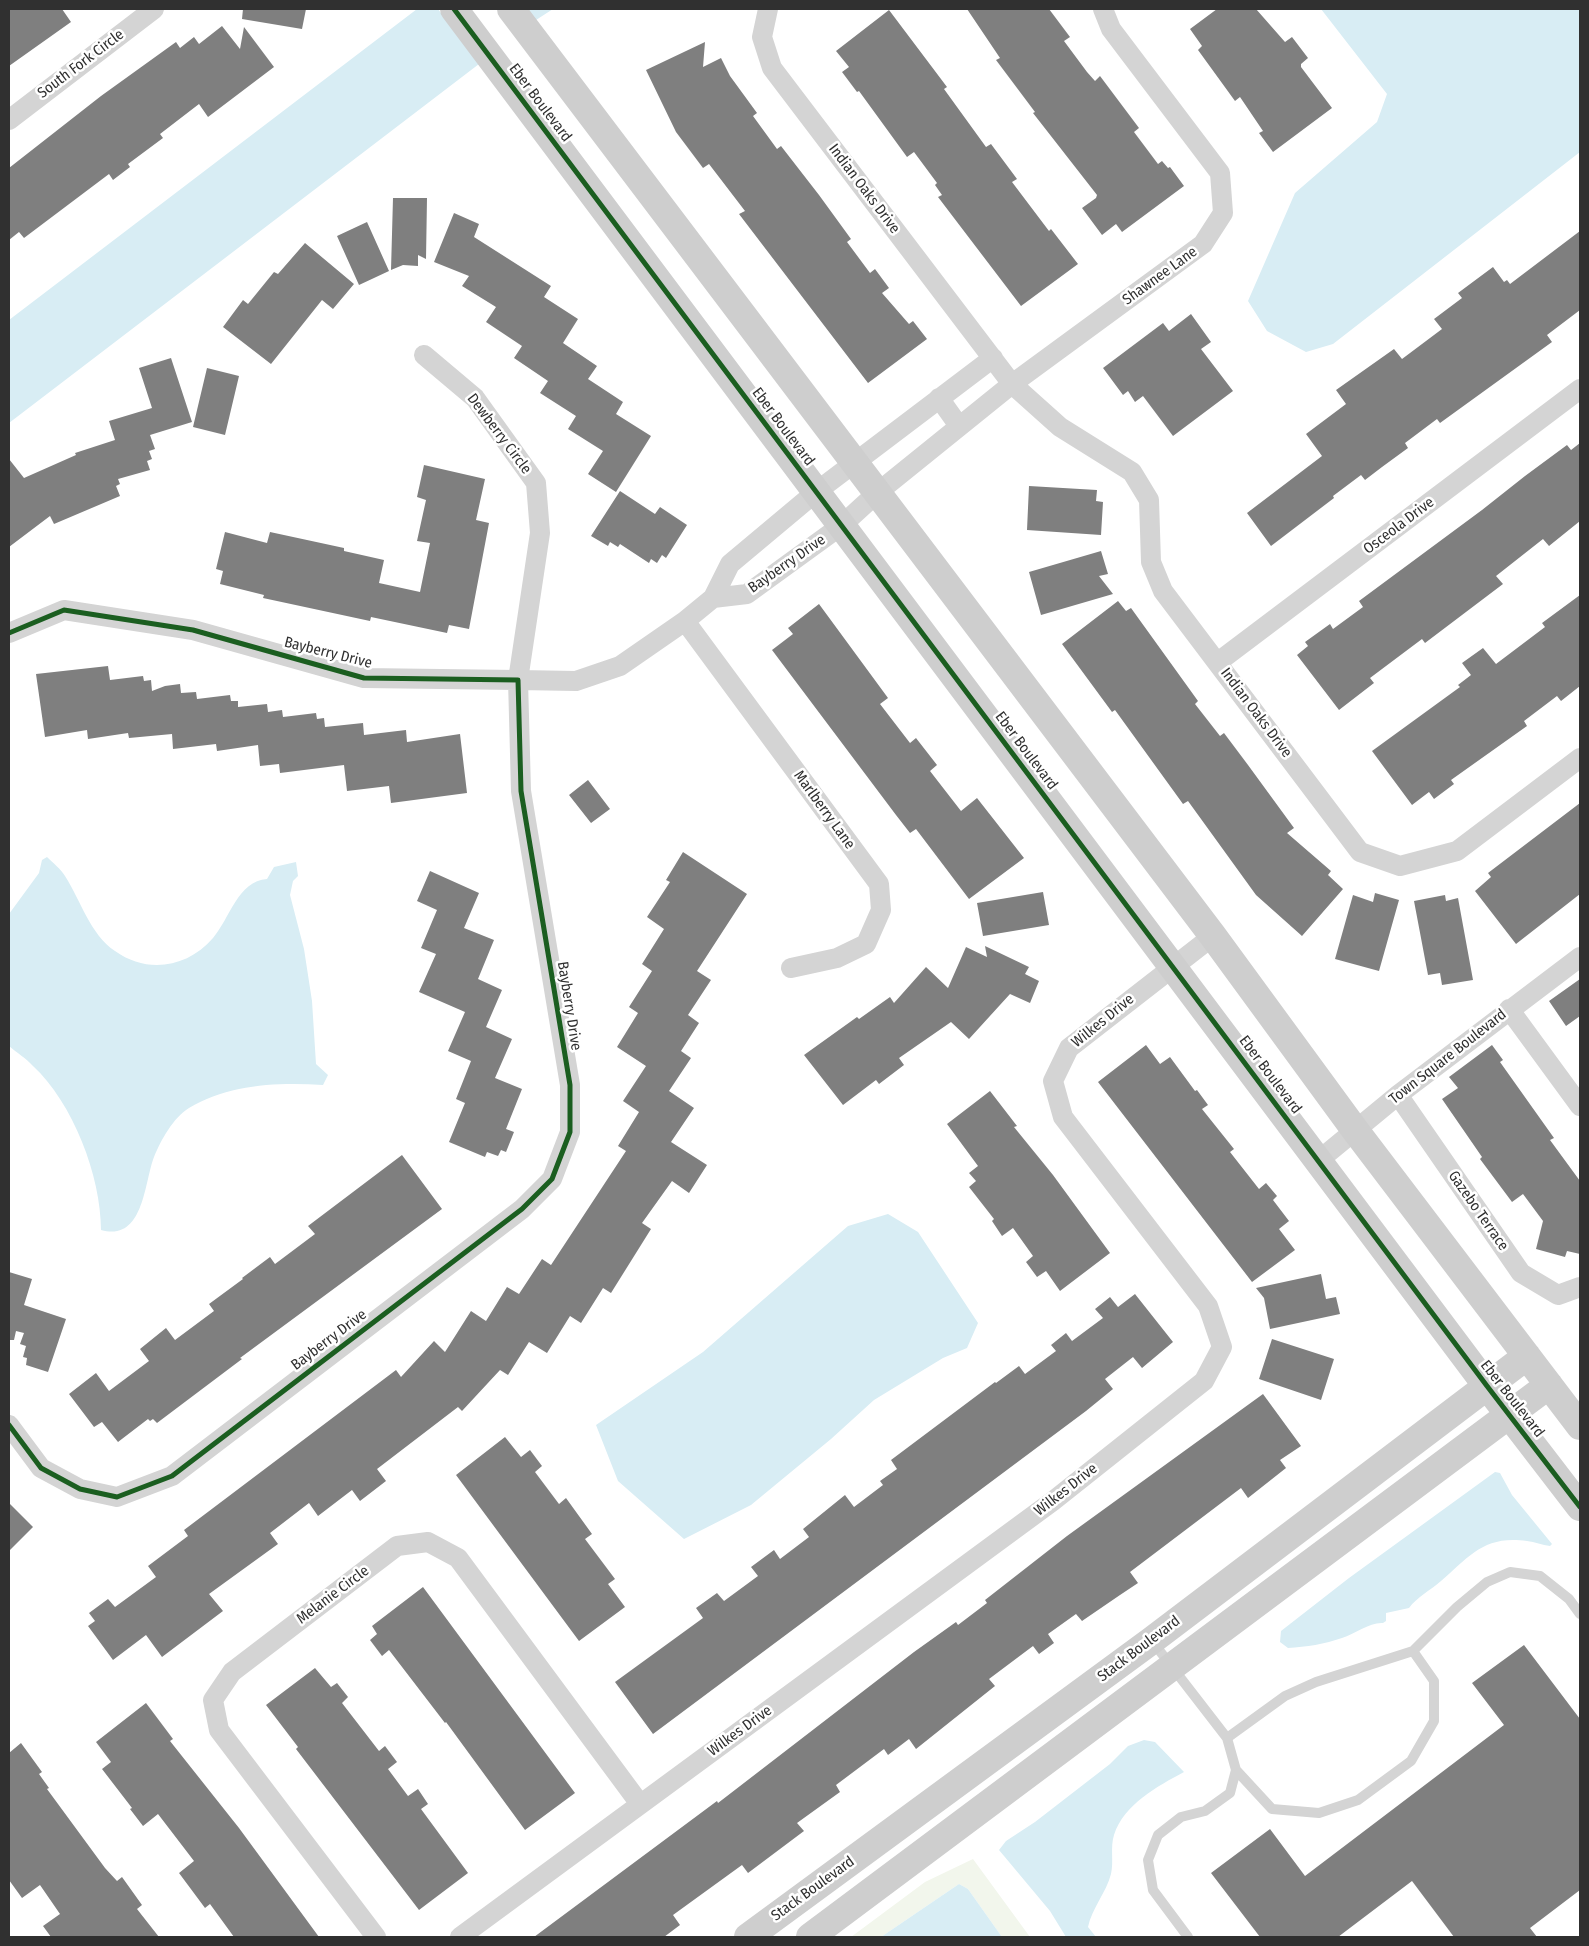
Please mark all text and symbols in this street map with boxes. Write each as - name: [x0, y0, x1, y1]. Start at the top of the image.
- street label: South Fork Circle: [34, 26, 128, 102]
- street label: Eber Boulevard: [505, 60, 575, 146]
- street label: Indian Oaks Drive: [824, 141, 904, 237]
- street label: Shawnee Lane: [1119, 243, 1201, 309]
- street label: Eber Boulevard: [748, 384, 818, 470]
- street label: Dewberry Circle: [463, 390, 535, 478]
- street label: Osceola Drive: [1360, 494, 1438, 558]
- street label: Bayberry Drive: [745, 531, 829, 597]
- street label: Bayberry Drive: [282, 633, 374, 673]
- street label: Indian Oaks Drive: [1216, 665, 1296, 761]
- street label: Eber Boulevard: [991, 708, 1061, 794]
- street label: Marlberry Lane: [790, 767, 858, 853]
- street label: Bayberry Drive: [553, 960, 585, 1052]
- street label: Wilkes Drive: [1068, 990, 1138, 1052]
- street label: Town Square Boulevard: [1386, 1006, 1510, 1108]
- street label: Eber Boulevard: [1235, 1032, 1305, 1118]
- street label: Gazebo Terrace: [1444, 1168, 1512, 1254]
- street label: Bayberry Drive: [288, 1306, 370, 1374]
- street label: Eber Boulevard: [1476, 1357, 1548, 1441]
- street label: Wilkes Drive: [1031, 1460, 1101, 1520]
- street label: Melanie Circle: [293, 1562, 373, 1628]
- street label: Stack Boulevard: [1094, 1612, 1184, 1686]
- street label: Wilkes Drive: [704, 1702, 776, 1760]
- street label: Stack Boulevard: [768, 1853, 858, 1925]

